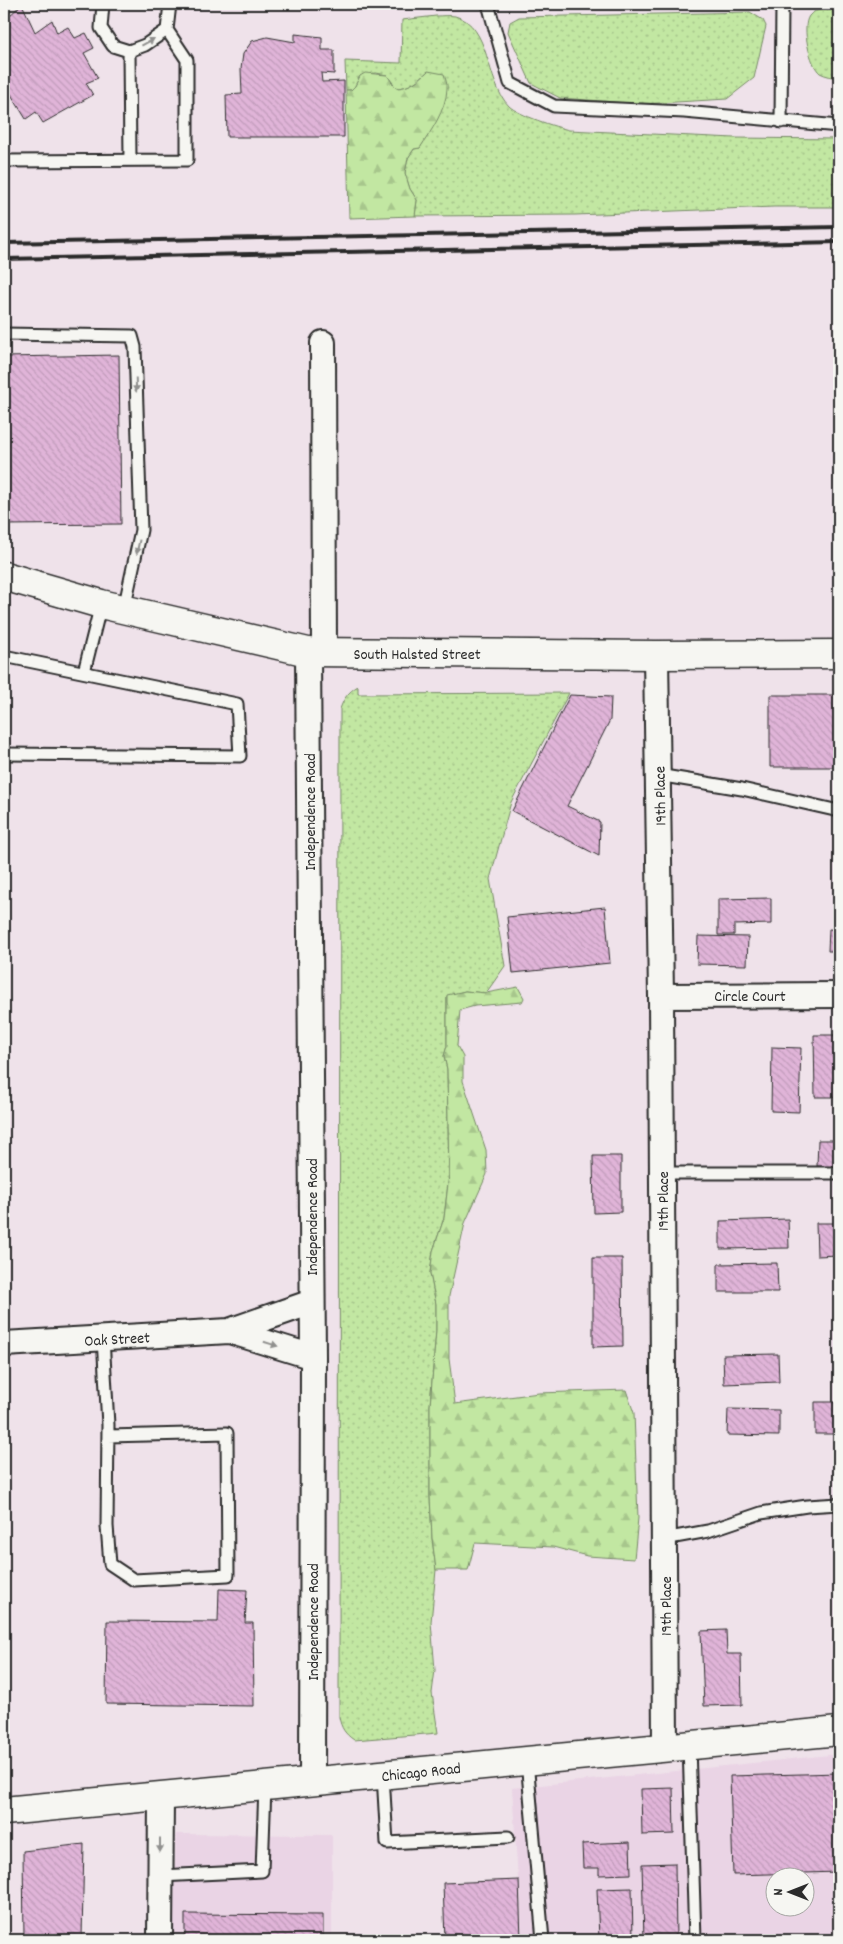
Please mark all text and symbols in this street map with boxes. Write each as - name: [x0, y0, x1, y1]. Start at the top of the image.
- one-way arrow: [140, 38, 155, 46]
- one-way arrow: [133, 377, 141, 393]
- one-way arrow: [134, 539, 142, 554]
- street label: South Halsted Street: [353, 644, 481, 667]
- street label: Independence Road: [300, 753, 323, 871]
- street label: 19th Place: [649, 766, 674, 826]
- street label: Circle Court: [714, 986, 786, 1009]
- street label: Independence Road: [302, 1158, 325, 1276]
- street label: 19th Place: [653, 1171, 676, 1231]
- street label: Oak Street: [84, 1327, 151, 1354]
- one-way arrow: [264, 1341, 279, 1349]
- street label: Independence Road: [303, 1563, 326, 1681]
- street label: 19th Place: [656, 1576, 679, 1636]
- street label: Chicago Road: [380, 1758, 462, 1789]
- one-way arrow: [156, 1837, 164, 1853]
- north arrow: [766, 1866, 816, 1916]
- text: N: [769, 1888, 789, 1895]

